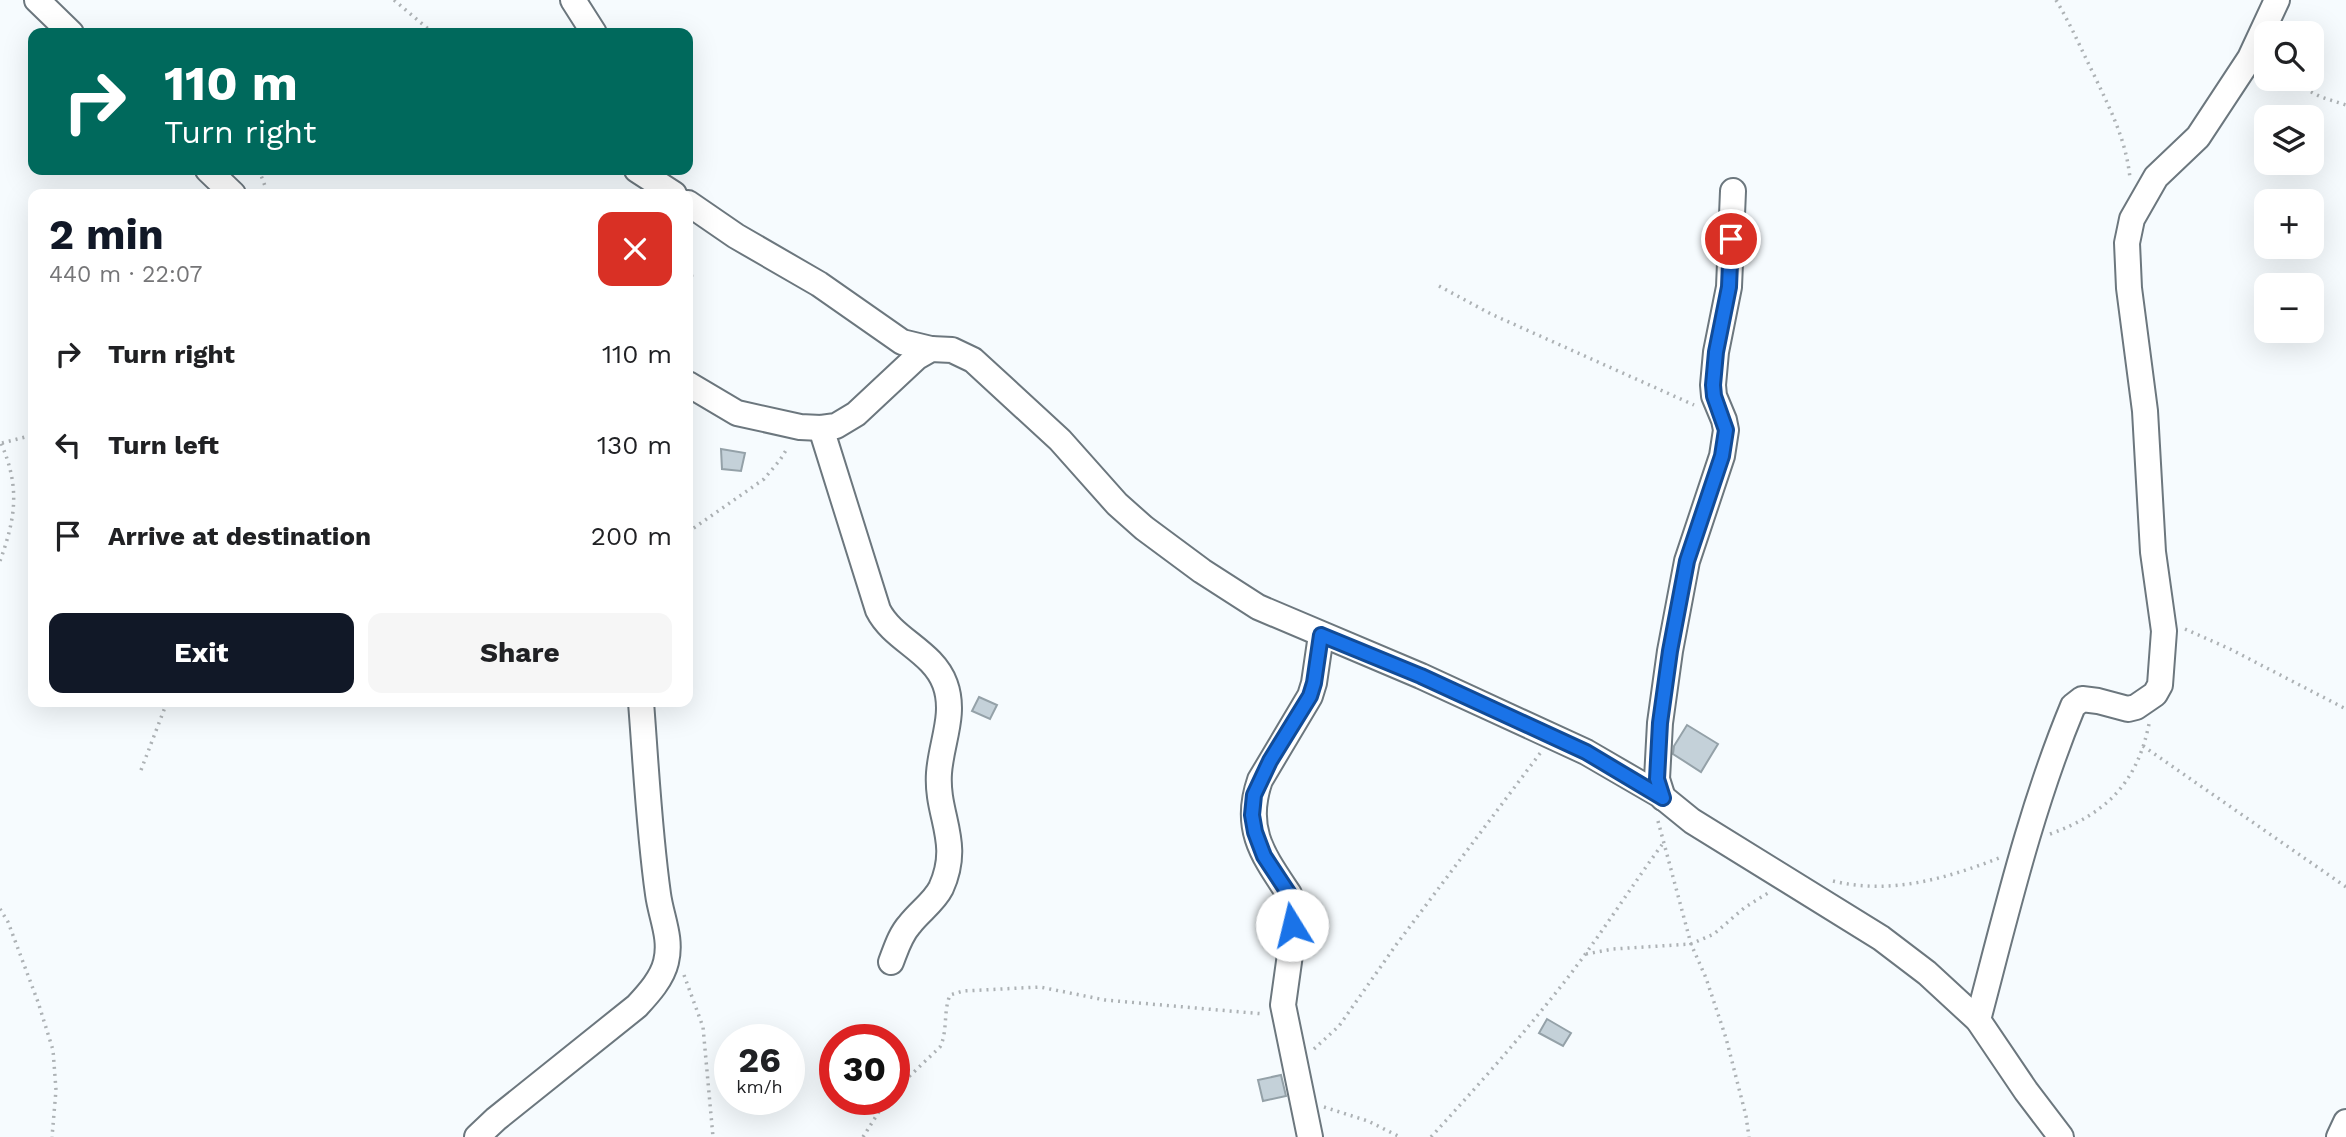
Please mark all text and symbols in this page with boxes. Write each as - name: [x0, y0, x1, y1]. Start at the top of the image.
- map controls: [2254, 21, 2324, 343]
- button: search: [2254, 21, 2324, 91]
- text: 110 m: [164, 54, 298, 112]
- icon: right: [49, 56, 140, 147]
- button: layers: [2254, 105, 2324, 175]
- text: Turn right: [164, 113, 316, 151]
- button: +: [2254, 189, 2324, 259]
- pin: [1701, 209, 1761, 269]
- text: 2 min: [49, 210, 164, 259]
- button: close: [598, 212, 672, 286]
- icon: arrive: [1712, 220, 1750, 258]
- text: 440 m · 22:07: [49, 261, 202, 288]
- button: −: [2254, 273, 2324, 343]
- icon: right: [49, 335, 87, 373]
- text: Turn right: [108, 339, 235, 369]
- text: 110 m: [602, 339, 672, 369]
- icon: left: [49, 426, 87, 464]
- text: Turn left: [108, 430, 219, 460]
- text: 130 m: [597, 430, 672, 460]
- icon: arrive: [49, 517, 87, 555]
- text: Arrive at destination: [108, 521, 371, 551]
- text: 200 m: [591, 521, 672, 551]
- button: Exit: [49, 613, 354, 693]
- button: Share: [368, 613, 672, 693]
- position arrow: [1255, 888, 1329, 962]
- speed limit sign: 30: [819, 1024, 910, 1115]
- text: 26: [738, 1039, 781, 1081]
- text: km/h: [736, 1076, 783, 1097]

